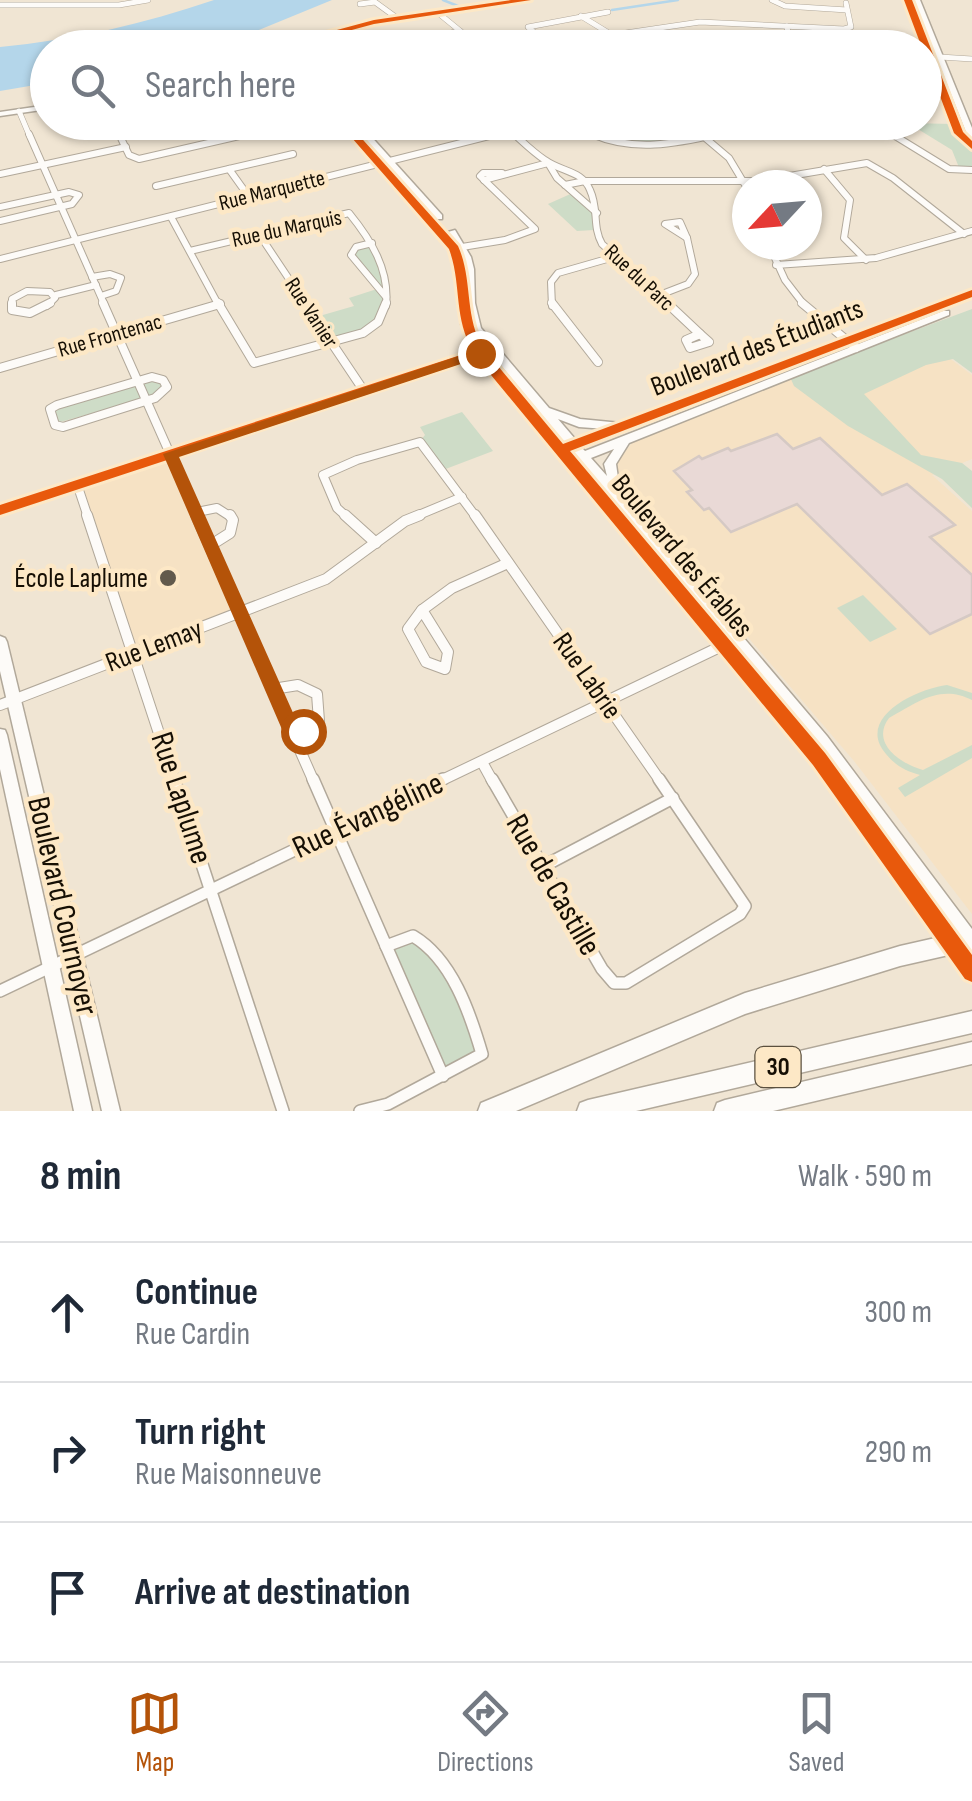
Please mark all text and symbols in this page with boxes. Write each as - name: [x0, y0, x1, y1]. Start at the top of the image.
- search box: [30, 30, 942, 140]
- icon: search: [65, 58, 120, 113]
- text: Search here: [145, 63, 296, 108]
- street label: Rue Marquette: [216, 165, 328, 217]
- north arrow: [732, 170, 822, 260]
- street label: Rue du Marquis: [230, 204, 344, 254]
- street label: Rue du Parc: [598, 239, 680, 317]
- street label: Rue Vanier: [278, 273, 344, 353]
- street label: Boulevard des Étudiants: [646, 292, 868, 404]
- street label: Rue Frontenac: [55, 308, 165, 364]
- route end: [458, 331, 504, 377]
- street label: Boulevard des Érables: [604, 468, 760, 644]
- place label: École Laplume: [14, 562, 148, 595]
- marker: École Laplume: [157, 567, 179, 589]
- street label: Rue Lemay: [101, 612, 207, 680]
- street label: Rue Labrie: [545, 627, 629, 725]
- route start: [281, 709, 327, 755]
- street label: Rue Laplume: [141, 727, 221, 869]
- street label: Rue Évangéline: [286, 764, 450, 868]
- street label: Boulevard Cournoyer: [18, 793, 106, 1019]
- street label: Rue de Castille: [497, 807, 609, 963]
- road number: 30: [756, 1047, 800, 1087]
- text: 8 min: [40, 1151, 121, 1202]
- text: Walk · 590 m: [798, 1157, 932, 1196]
- text: Continue: [135, 1270, 258, 1315]
- icon: ahead: [40, 1285, 95, 1340]
- text: 300 m: [864, 1293, 932, 1332]
- text: Rue Cardin: [135, 1315, 250, 1354]
- text: Turn right: [135, 1410, 266, 1455]
- icon: right: [40, 1425, 95, 1480]
- text: 290 m: [865, 1433, 932, 1472]
- text: Rue Maisonneuve: [135, 1455, 322, 1494]
- icon: arrive: [40, 1565, 95, 1620]
- text: Arrive at destination: [135, 1570, 410, 1615]
- tab: Map: [127, 1686, 182, 1779]
- tab: Directions: [437, 1686, 534, 1779]
- tab: Saved: [788, 1686, 845, 1779]

